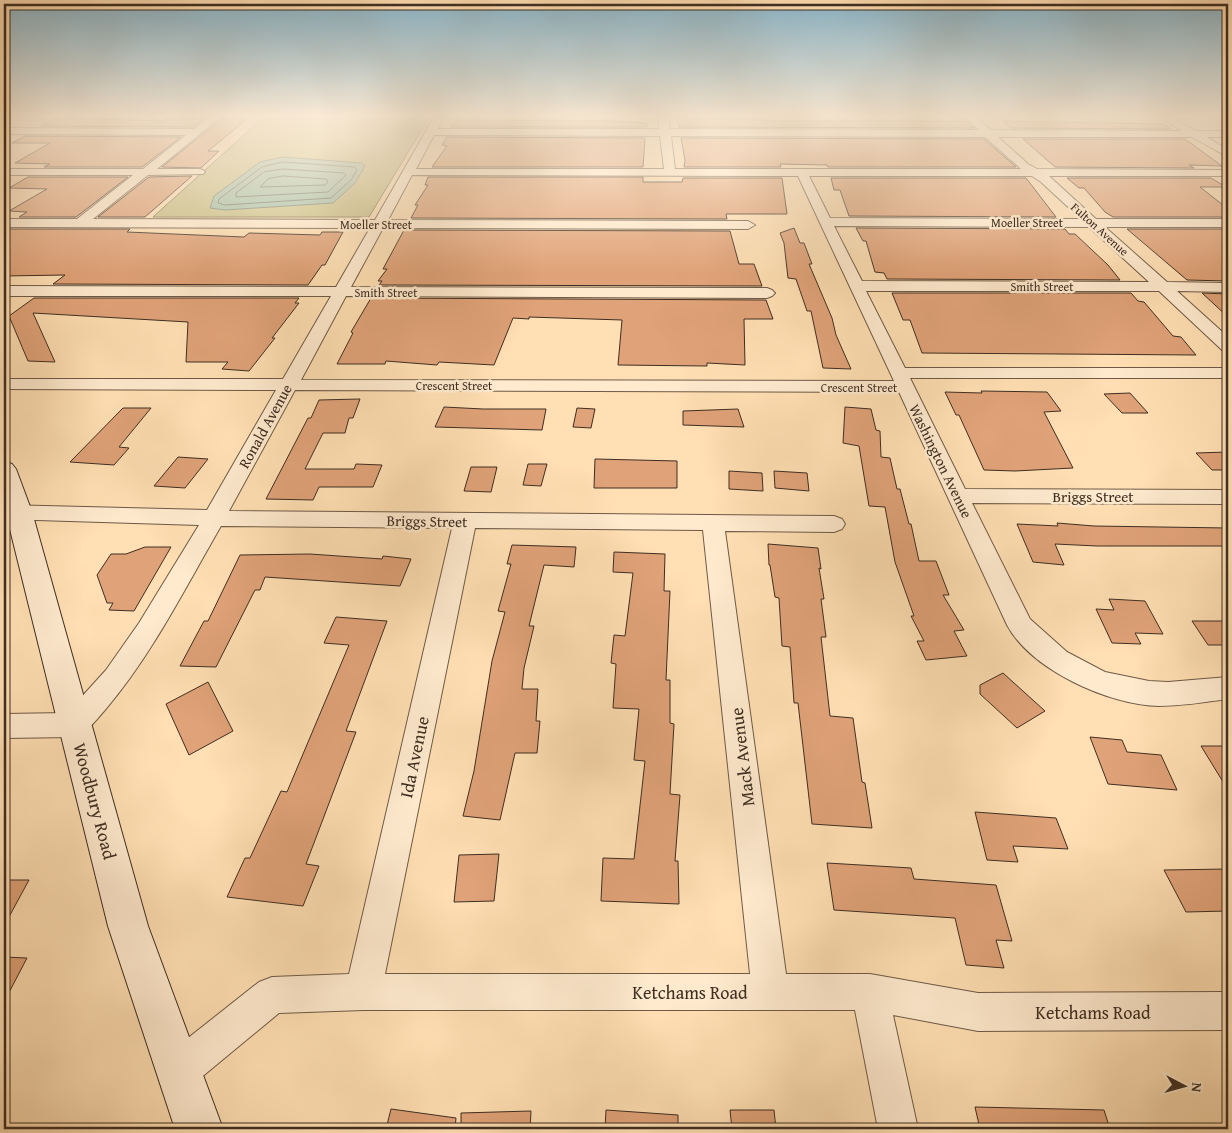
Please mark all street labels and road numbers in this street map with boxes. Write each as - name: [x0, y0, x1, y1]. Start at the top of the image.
- street label: Fulton Avenue: [1067, 198, 1133, 260]
- street label: Moeller Street: [991, 214, 1064, 231]
- street label: Moeller Street: [340, 216, 413, 233]
- street label: Smith Street: [1010, 278, 1074, 295]
- street label: Smith Street: [354, 284, 418, 301]
- street label: Crescent Street: [416, 377, 493, 394]
- street label: Crescent Street: [821, 379, 898, 396]
- street label: Ronald Avenue: [233, 380, 297, 472]
- street label: Washington Avenue: [904, 400, 978, 522]
- street label: Briggs Street: [1052, 486, 1134, 507]
- street label: Briggs Street: [386, 510, 468, 532]
- street label: Mack Avenue: [723, 706, 761, 808]
- street label: Ida Avenue: [392, 714, 436, 800]
- street label: Woodbury Road: [66, 740, 124, 863]
- street label: Ketchams Road: [632, 979, 748, 1006]
- street label: Ketchams Road: [1035, 999, 1151, 1026]

